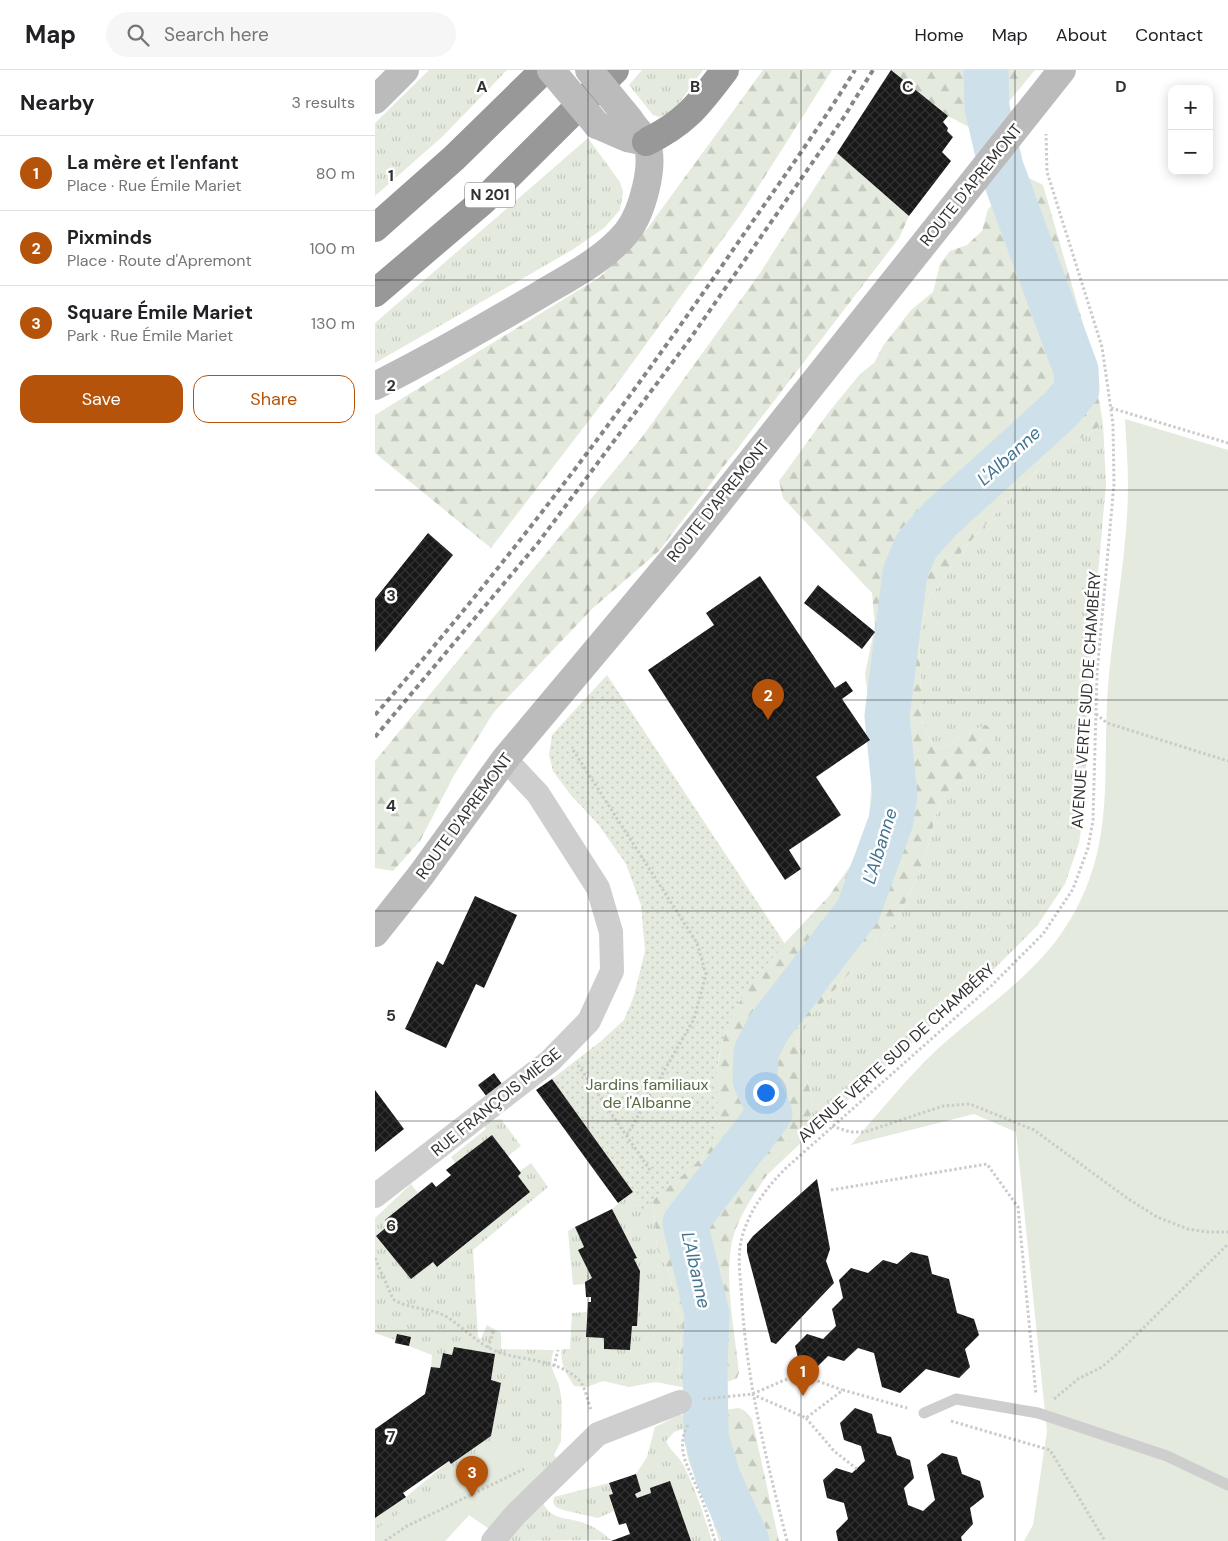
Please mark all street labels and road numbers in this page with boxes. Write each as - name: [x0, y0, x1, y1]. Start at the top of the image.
- street label: ROUTE D'APREMONT: [915, 119, 1027, 250]
- road number: N 201: [465, 182, 515, 208]
- street label: ROUTE D'APREMONT: [662, 435, 774, 566]
- street label: AVENUE VERTE SUD DE CHAMBÉRY: [1067, 571, 1105, 829]
- street label: ROUTE D'APREMONT: [411, 749, 517, 883]
- street label: AVENUE VERTE SUD DE CHAMBÉRY: [793, 959, 999, 1147]
- street label: RUE FRANÇOIS MIÈGE: [427, 1043, 565, 1161]

